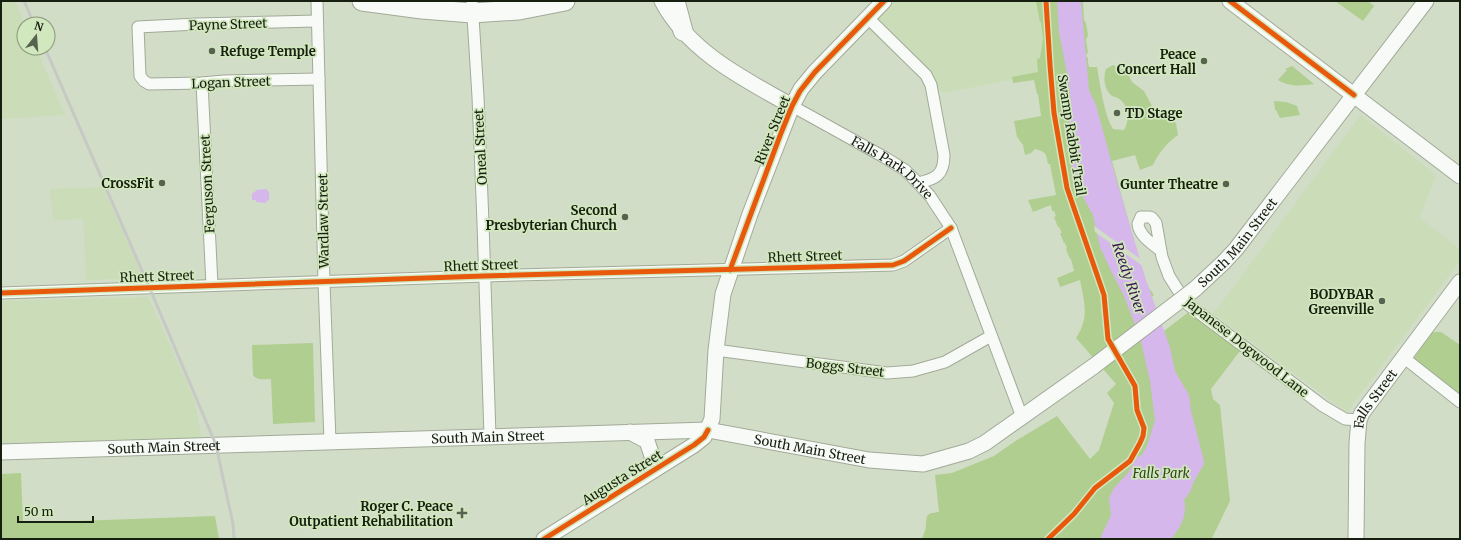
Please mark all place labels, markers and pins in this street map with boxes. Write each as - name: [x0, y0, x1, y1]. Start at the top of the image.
- place label: Refuge Temple: [220, 43, 316, 60]
- marker: Refuge Temple: [207, 46, 217, 56]
- place label: Peace Concert Hall: [1117, 46, 1196, 78]
- marker: Peace Concert Hall: [1199, 56, 1209, 66]
- place label: TD Stage: [1125, 105, 1183, 122]
- marker: TD Stage: [1112, 108, 1122, 118]
- place label: CrossFit: [102, 175, 155, 192]
- place label: Gunter Theatre: [1120, 176, 1218, 193]
- marker: CrossFit: [157, 178, 167, 188]
- marker: Gunter Theatre: [1221, 179, 1231, 189]
- place label: Second Presbyterian Church: [485, 202, 617, 234]
- marker: Second Presbyterian Church: [620, 212, 630, 222]
- place label: BODYBAR Greenville: [1309, 286, 1375, 318]
- marker: BODYBAR Greenville: [1377, 296, 1387, 306]
- place label: Roger C. Peace Outpatient Rehabilitation: [289, 498, 453, 530]
- marker: Roger C. Peace Outpatient Rehabilitation: [456, 507, 468, 519]

